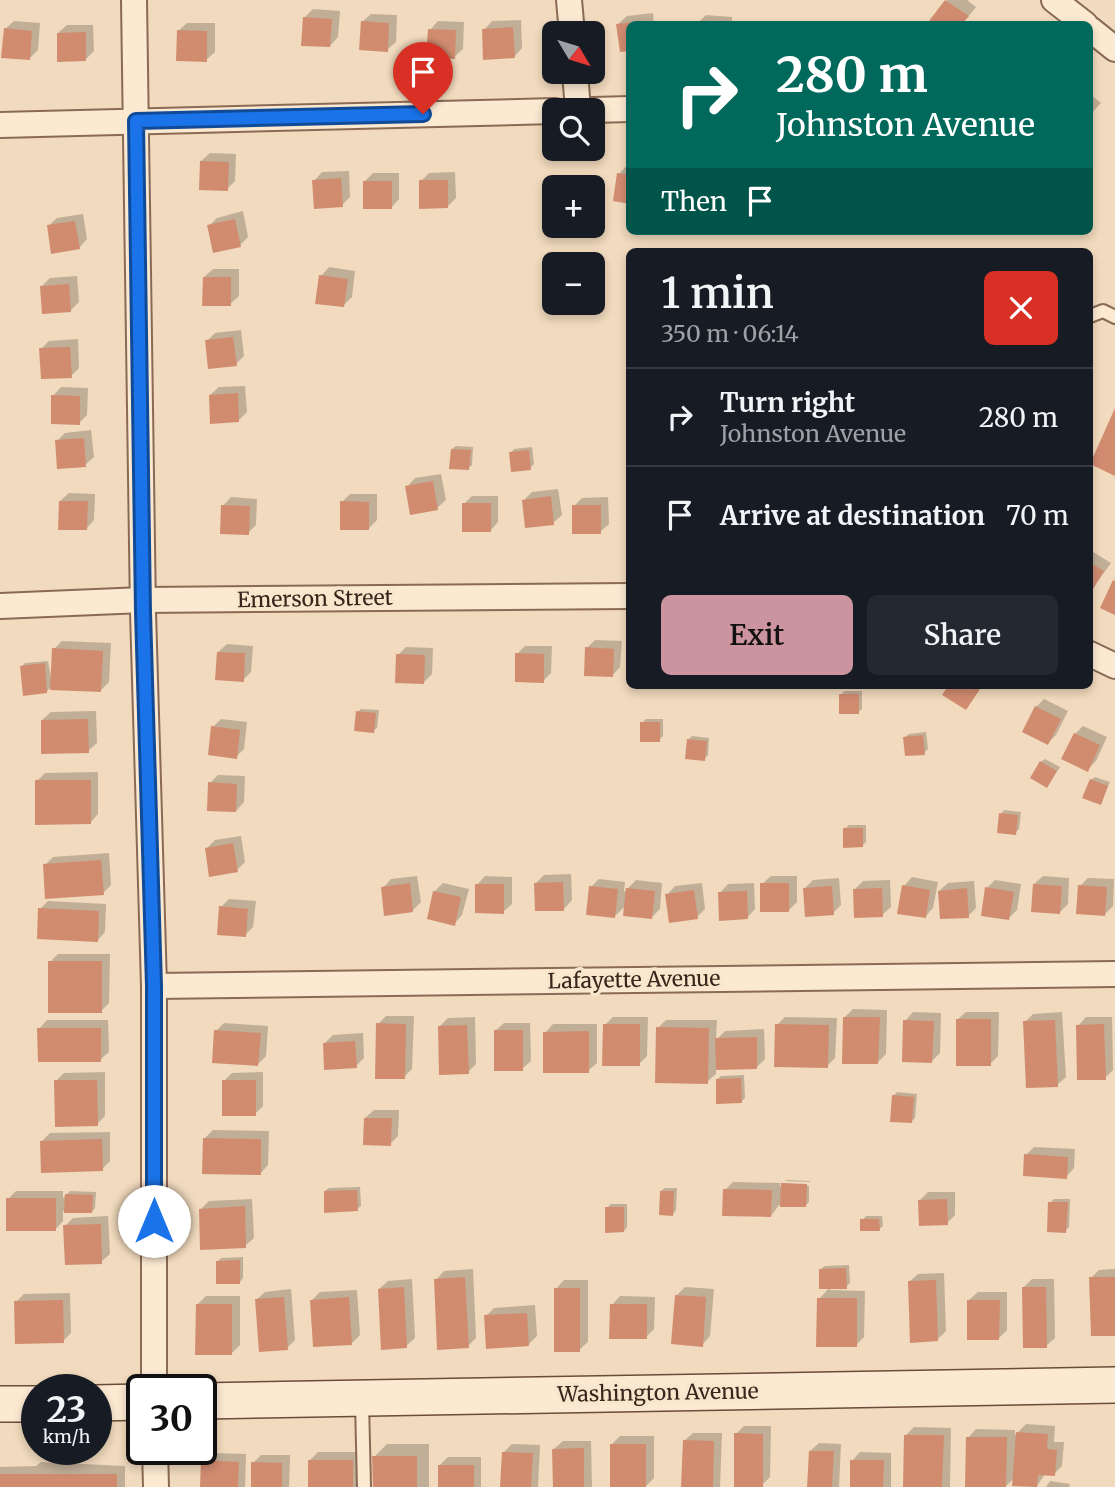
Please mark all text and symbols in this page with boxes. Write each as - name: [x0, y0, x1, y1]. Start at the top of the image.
- north arrow: [542, 21, 606, 84]
- map controls: [542, 21, 605, 315]
- pin: [393, 42, 453, 114]
- text: 280 m: [776, 44, 928, 105]
- icon: right: [661, 49, 752, 140]
- icon: arrive: [404, 53, 442, 91]
- button: search: [542, 98, 605, 161]
- text: Johnston Avenue: [776, 105, 1035, 145]
- button: +: [542, 175, 605, 238]
- icon: arrive: [741, 182, 779, 220]
- text: Then: [661, 185, 727, 218]
- button: −: [542, 252, 605, 315]
- text: 1 min: [661, 267, 774, 319]
- button: close: [984, 271, 1058, 345]
- text: 350 m · 06:14: [661, 319, 799, 348]
- text: Turn right: [720, 386, 855, 419]
- icon: right: [661, 398, 699, 436]
- text: 280 m: [979, 401, 1058, 434]
- text: Johnston Avenue: [720, 419, 906, 448]
- icon: arrive: [661, 496, 699, 534]
- text: Arrive at destination: [720, 499, 985, 532]
- text: 70 m: [1006, 499, 1069, 532]
- street label: Emerson Street: [237, 584, 393, 613]
- button: Exit: [661, 595, 853, 675]
- button: Share: [867, 595, 1058, 675]
- street label: Lafayette Avenue: [547, 964, 721, 995]
- position arrow: [117, 1184, 191, 1258]
- speed limit sign: 30: [126, 1374, 217, 1465]
- street label: Washington Avenue: [556, 1377, 759, 1408]
- text: 23: [47, 1388, 86, 1432]
- text: km/h: [43, 1425, 90, 1448]

